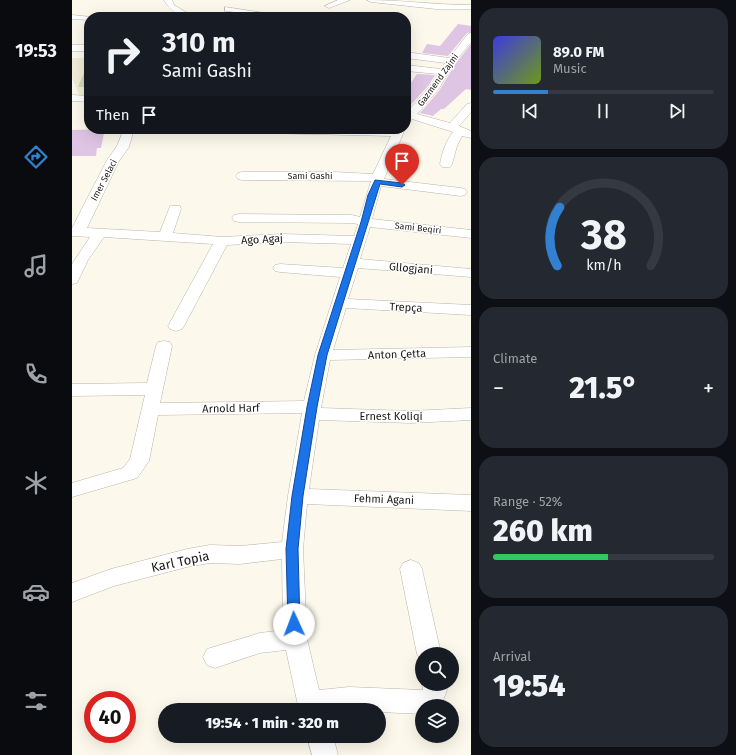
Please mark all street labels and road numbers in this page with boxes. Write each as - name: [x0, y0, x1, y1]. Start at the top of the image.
- street label: Gazmend Zajmi: [416, 52, 460, 108]
- street label: Imer Selaci: [89, 158, 119, 202]
- street label: Sami Gashi: [288, 171, 332, 181]
- street label: Sami Beqiri: [394, 221, 442, 235]
- street label: Ago Agaj: [241, 232, 283, 247]
- street label: Gllogjani: [388, 260, 433, 277]
- street label: Trepça: [389, 300, 423, 315]
- street label: Anton Çetta: [368, 347, 426, 362]
- street label: Arnold Harf: [202, 401, 261, 416]
- street label: Ernest Koliqi: [359, 410, 423, 423]
- street label: Fehmi Agani: [354, 492, 414, 507]
- street label: Karl Topia: [150, 548, 211, 575]

